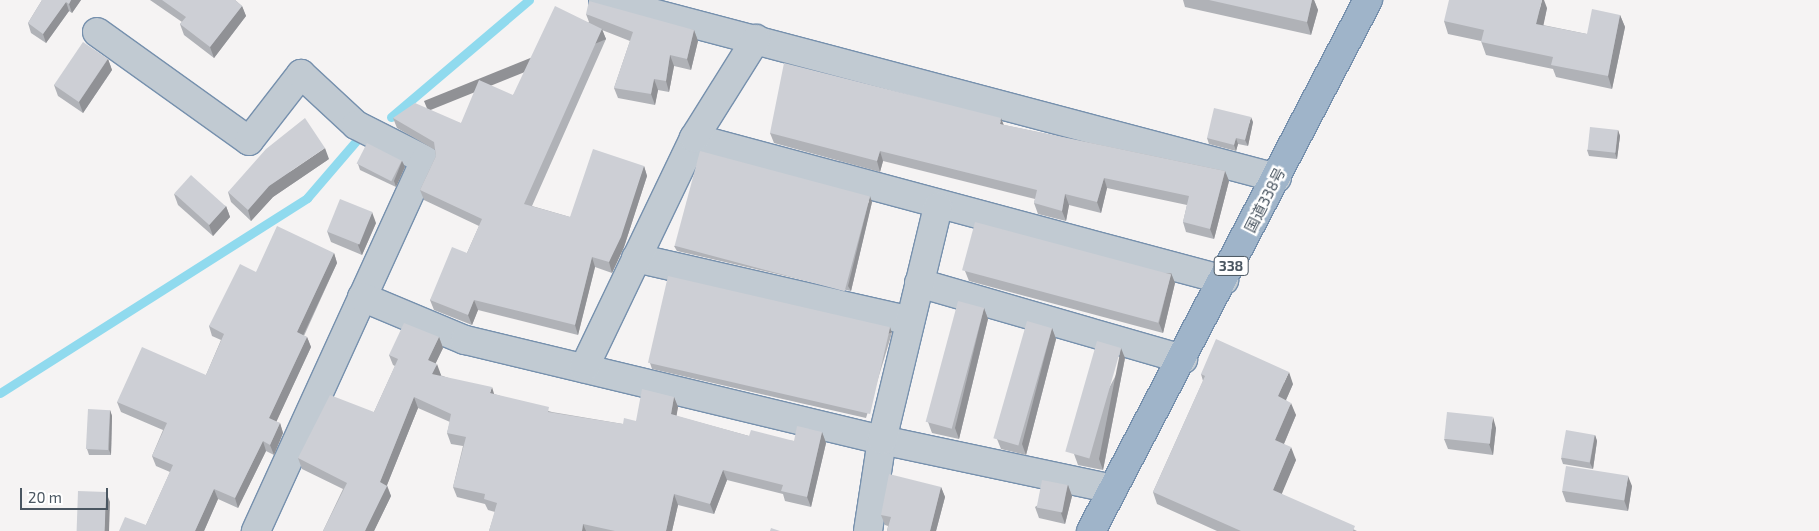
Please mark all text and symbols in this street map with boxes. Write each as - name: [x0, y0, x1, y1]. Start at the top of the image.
- street label: 国道338号: [1241, 164, 1289, 236]
- road number: 338: [1214, 255, 1248, 278]
- scale bar: [22, 478, 110, 510]
- text: 20 m: [28, 488, 62, 506]

